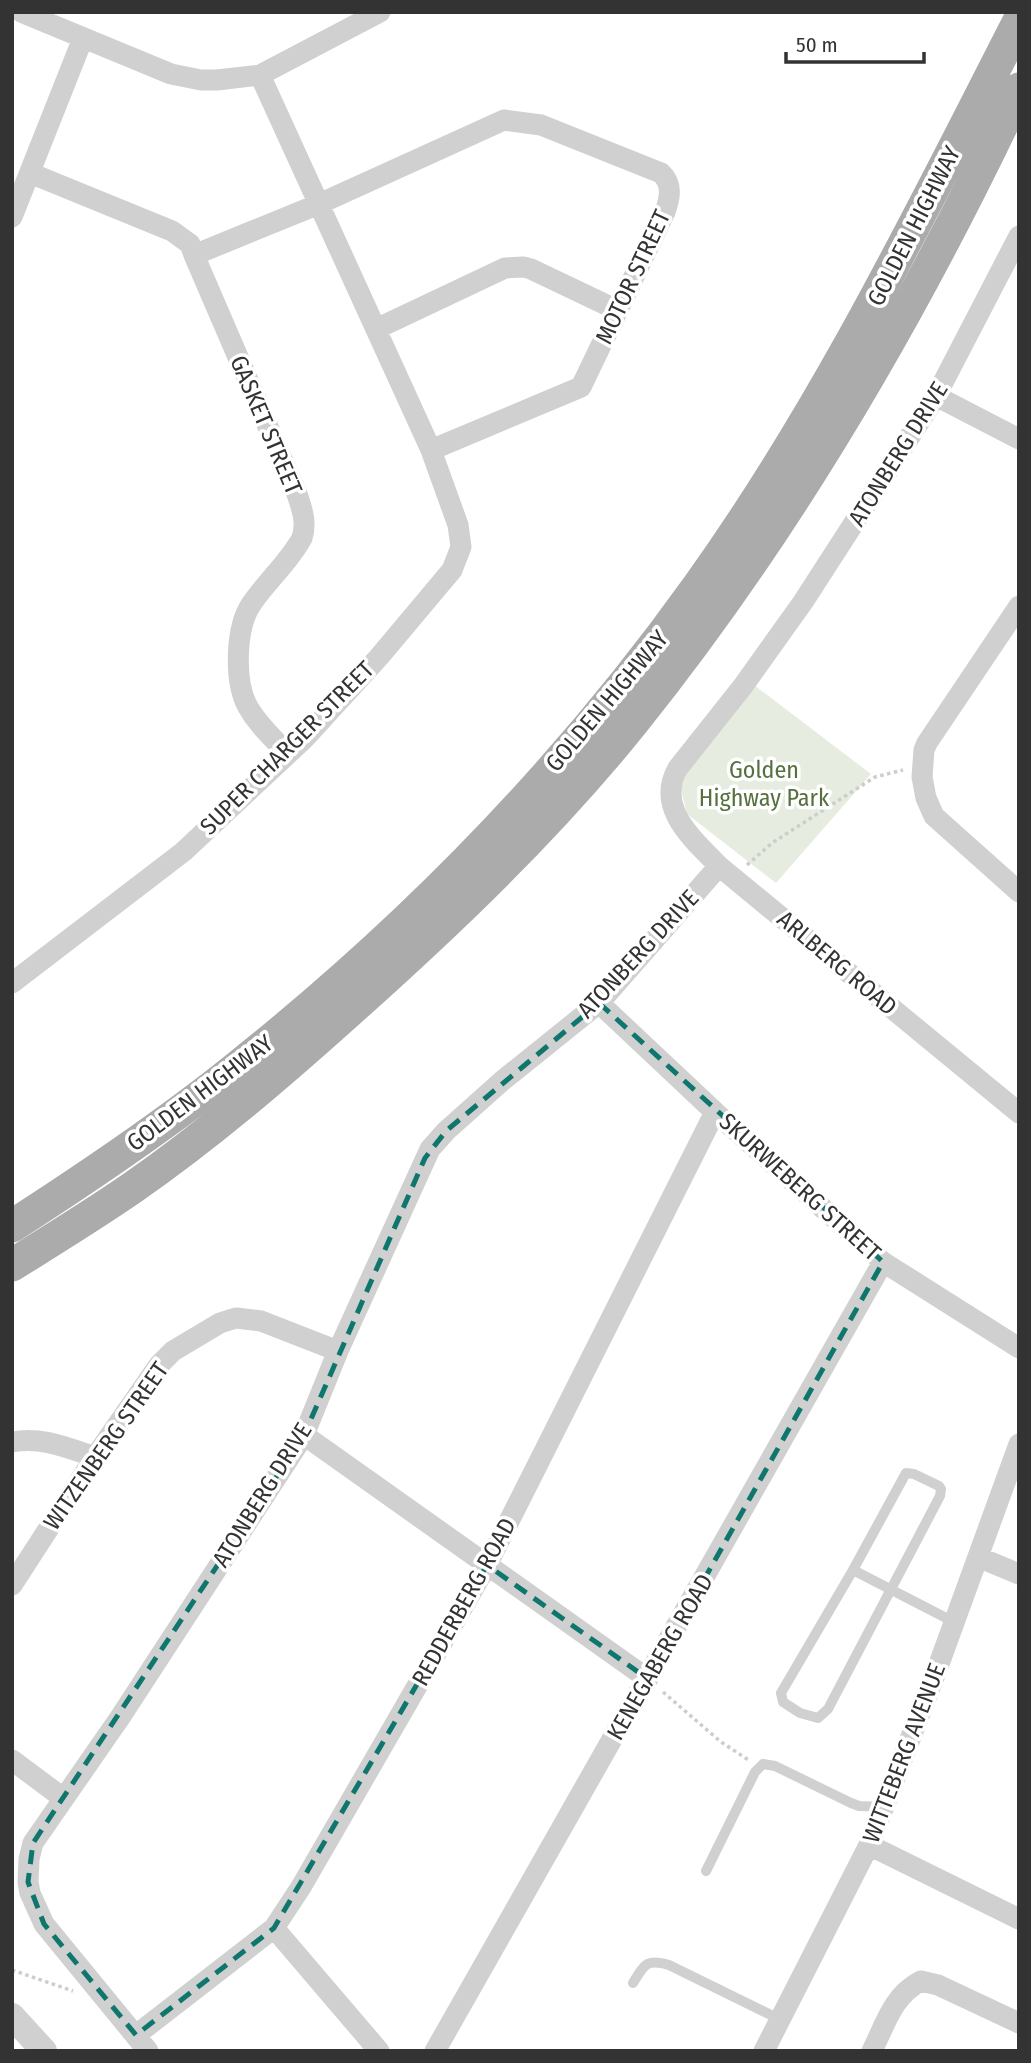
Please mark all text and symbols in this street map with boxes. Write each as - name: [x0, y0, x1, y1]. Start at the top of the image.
- scale bar: [786, 21, 924, 65]
- text: 50 m: [796, 32, 838, 58]
- street label: GOLDEN HIGHWAY: [862, 141, 966, 310]
- street label: MOTOR STREET: [590, 206, 676, 348]
- street label: GASKET STREET: [224, 351, 308, 499]
- street label: ATONBERG DRIVE: [842, 377, 954, 531]
- street label: GOLDEN HIGHWAY: [540, 625, 674, 777]
- street label: SUPER CHARGER STREET: [194, 655, 380, 841]
- park label: Golden Highway Park: [699, 756, 830, 812]
- street label: ATONBERG DRIVE: [572, 884, 704, 1024]
- street label: ARLBERG ROAD: [772, 905, 902, 1021]
- street label: GOLDEN HIGHWAY: [122, 1029, 278, 1157]
- street label: SKURWEBERG STREET: [714, 1107, 886, 1267]
- street label: WITZENBERG STREET: [38, 1357, 174, 1535]
- street label: ATONBERG DRIVE: [206, 1418, 318, 1572]
- street label: REDDERBERG ROAD: [406, 1513, 522, 1691]
- street label: KENEGABERG ROAD: [601, 1569, 719, 1745]
- street label: WITTEBERG AVENUE: [857, 1659, 951, 1847]

